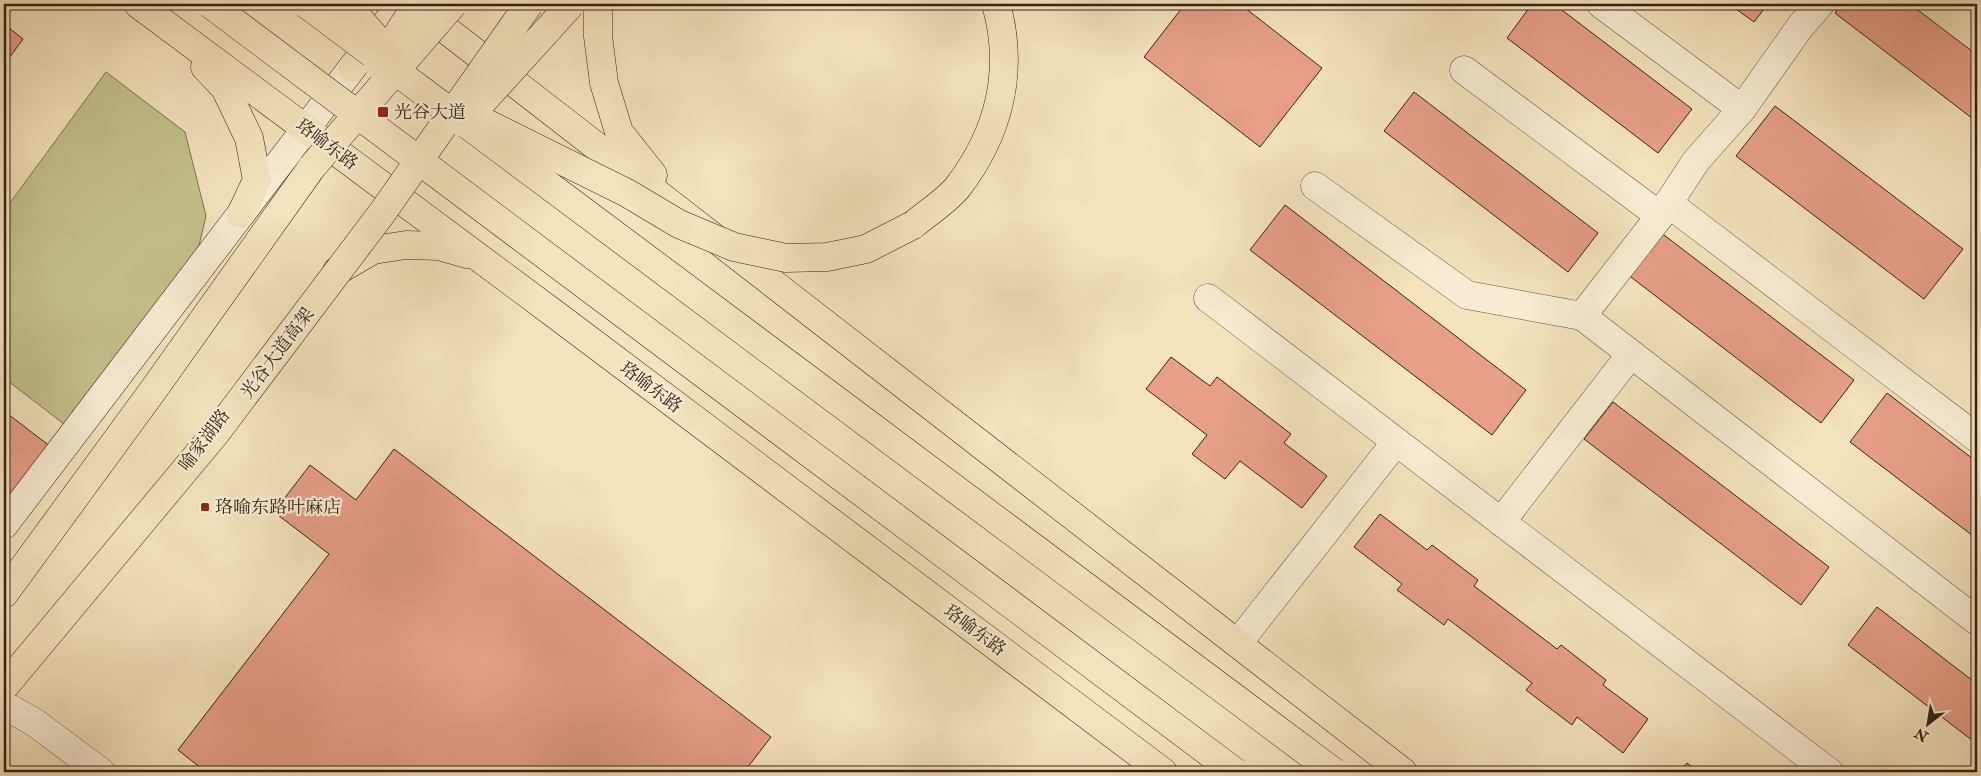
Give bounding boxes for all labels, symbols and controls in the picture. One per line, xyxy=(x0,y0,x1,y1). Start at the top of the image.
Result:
place label: 光谷大道 xyxy=(394,101,466,124)
marker: 光谷大道 xyxy=(376,105,390,119)
street label: 珞喻东路 xyxy=(291,114,362,175)
street label: 光谷大道高架 xyxy=(236,303,319,403)
street label: 珞喻东路 xyxy=(615,357,686,418)
street label: 喻家湖路 xyxy=(174,405,235,476)
place label: 珞喻东路叶麻店 xyxy=(215,496,341,519)
marker: 珞喻东路叶麻店 xyxy=(199,501,211,513)
street label: 珞喻东路 xyxy=(939,600,1010,661)
north arrow xyxy=(1904,698,1954,748)
text: N xyxy=(1911,724,1932,746)

